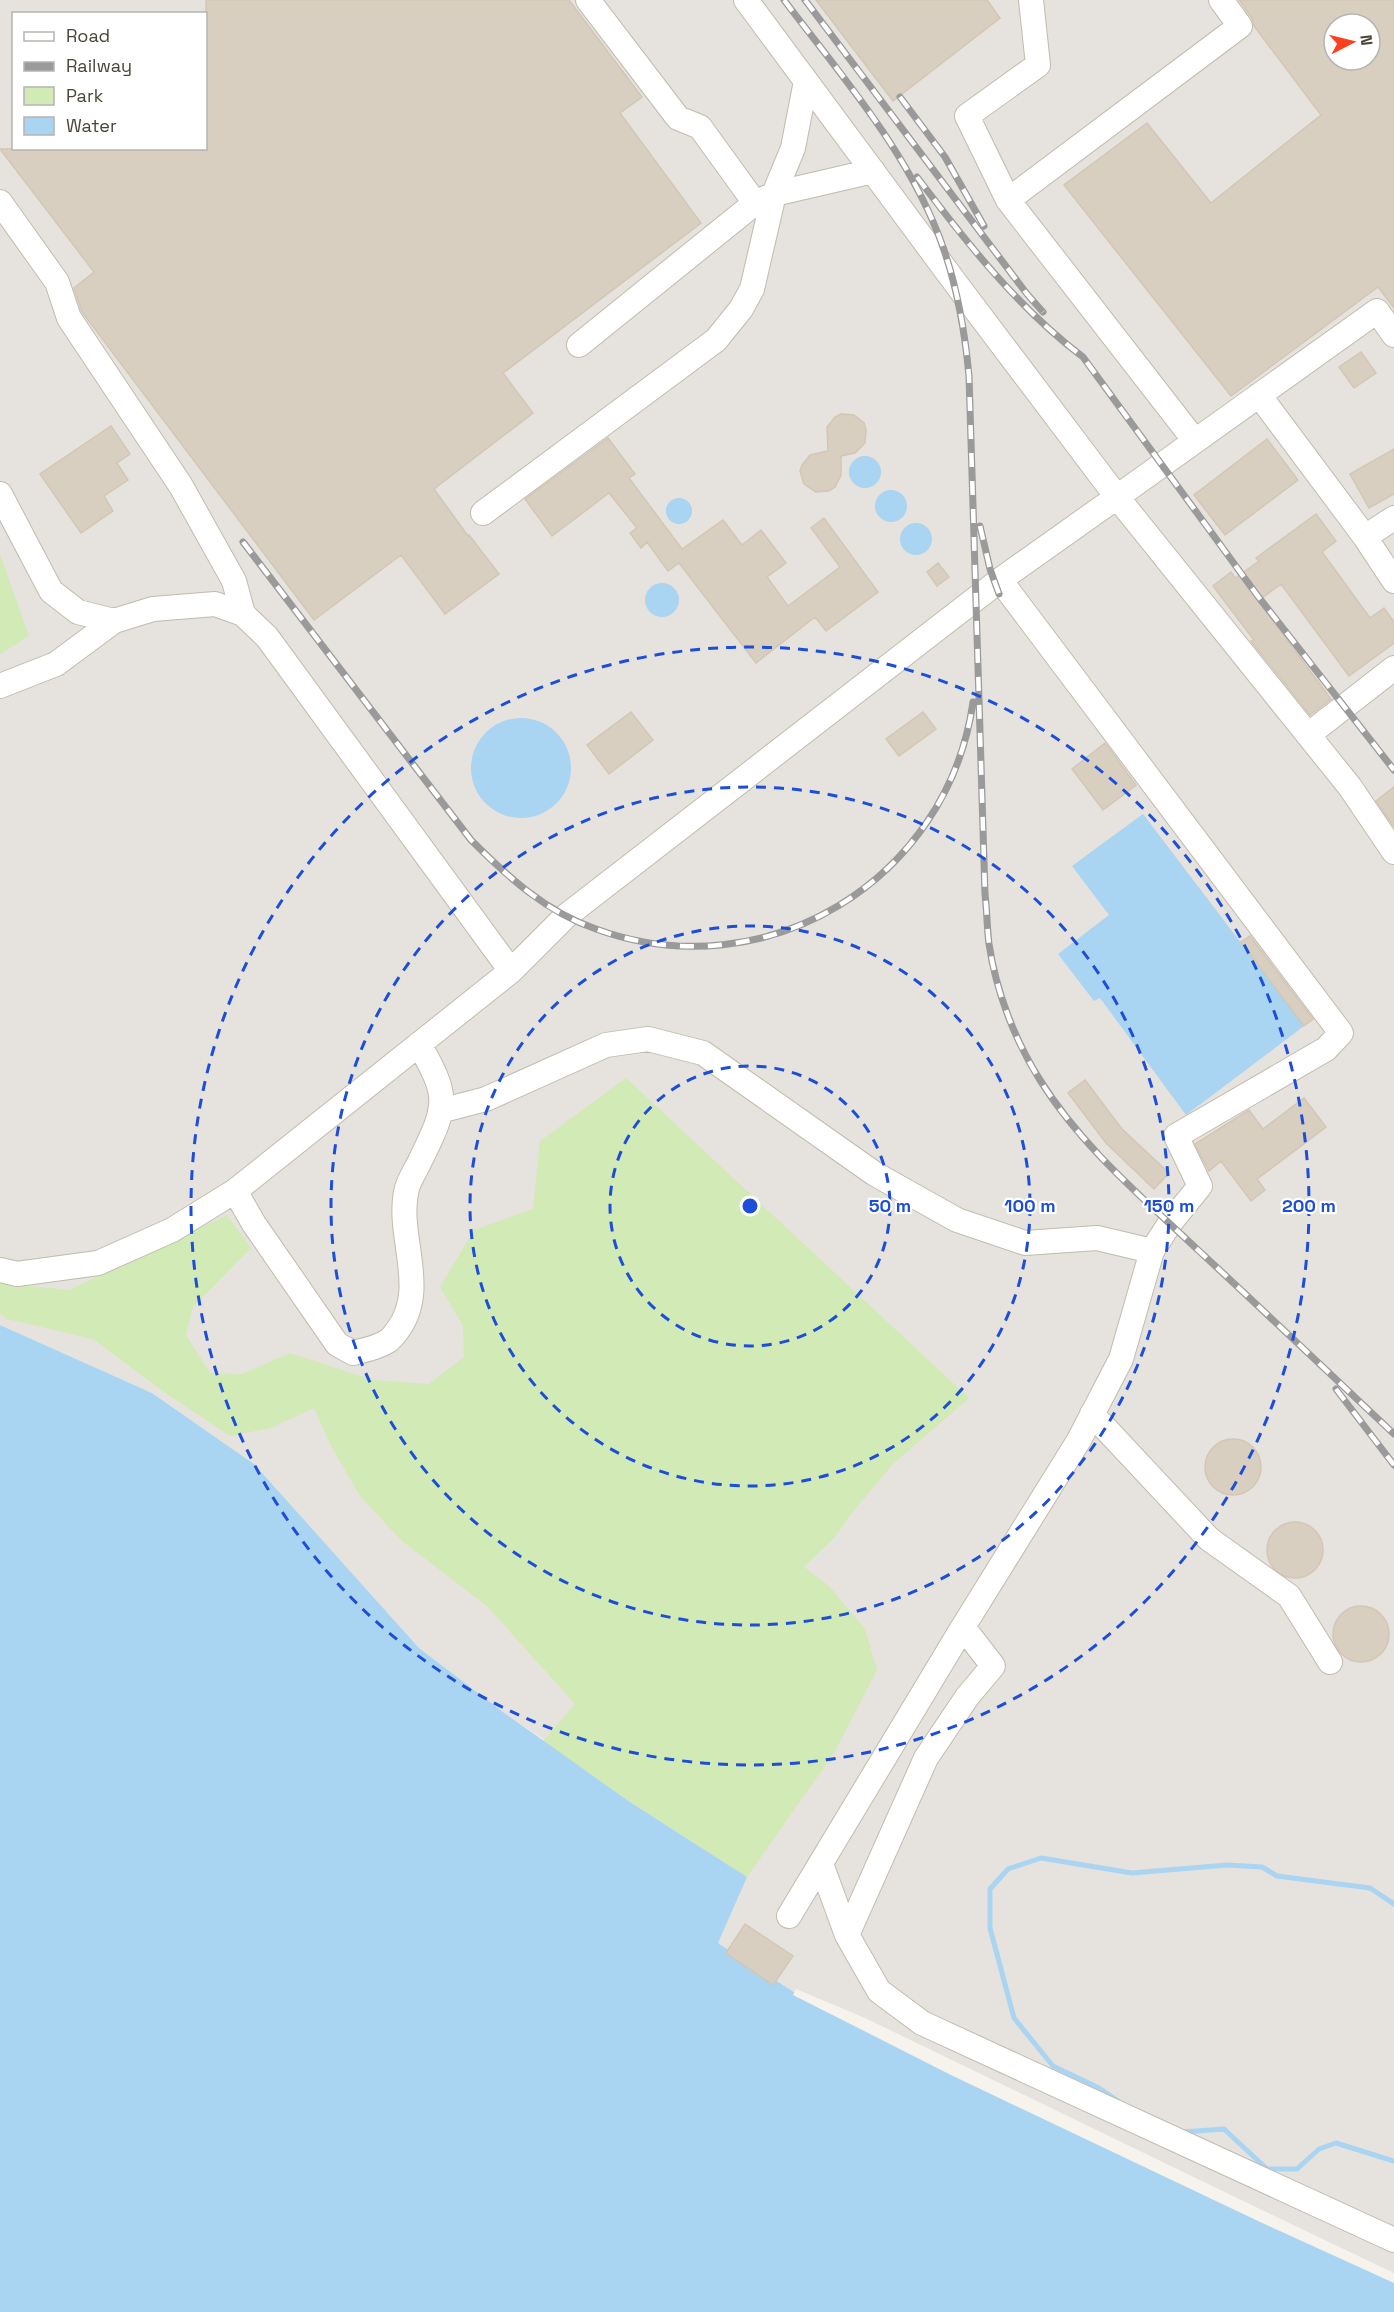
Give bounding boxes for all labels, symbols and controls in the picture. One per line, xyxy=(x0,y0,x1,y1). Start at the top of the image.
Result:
legend xyxy=(12,12,207,150)
north arrow xyxy=(1322,12,1382,72)
text: Road xyxy=(66,24,110,47)
text: N xyxy=(1355,34,1377,47)
text: Railway xyxy=(66,54,132,77)
text: Park xyxy=(66,84,104,107)
text: Water xyxy=(66,114,117,137)
text: 50 m xyxy=(869,1194,911,1217)
text: 100 m xyxy=(1004,1194,1056,1217)
text: 150 m xyxy=(1144,1194,1194,1217)
text: 200 m xyxy=(1282,1194,1336,1217)
centre of rings xyxy=(740,1196,760,1216)

